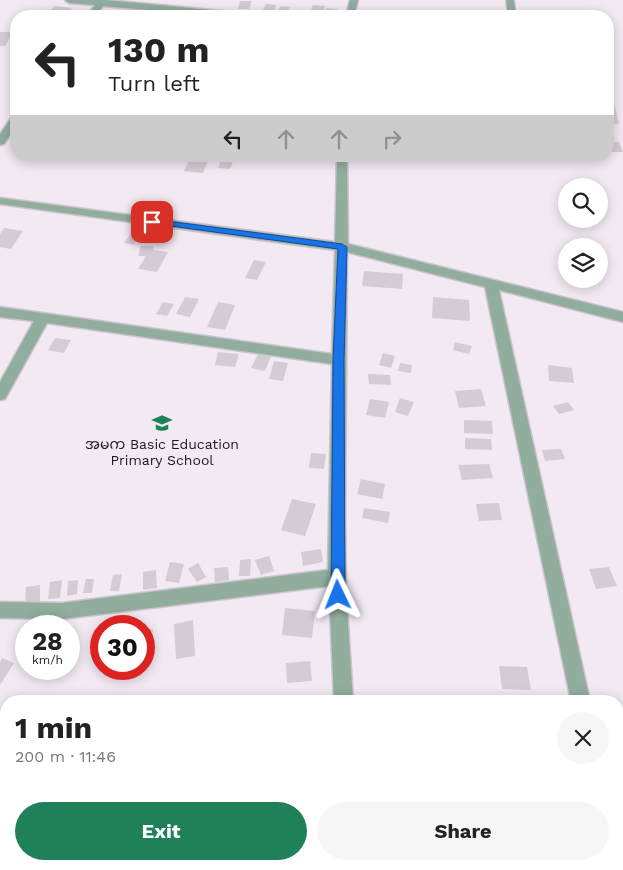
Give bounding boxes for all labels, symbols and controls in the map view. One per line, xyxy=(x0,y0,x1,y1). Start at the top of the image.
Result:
text: 130 m xyxy=(108,29,209,71)
icon: left xyxy=(25,30,90,95)
text: Turn left xyxy=(108,71,200,96)
icon: left xyxy=(219,125,247,153)
icon: ahead xyxy=(272,125,300,153)
icon: ahead xyxy=(325,125,353,153)
icon: right xyxy=(378,125,406,153)
map controls xyxy=(558,178,608,288)
button: search xyxy=(558,178,608,228)
pin xyxy=(131,201,173,243)
icon: arrive xyxy=(138,208,166,236)
button: layers xyxy=(558,238,608,288)
school or university icon: အမက Basic Education Primary School xyxy=(151,412,173,434)
place label: အမက Basic Education Primary School xyxy=(85,436,239,468)
position arrow xyxy=(311,568,363,620)
speed limit sign: 30 xyxy=(90,615,155,680)
text: 28 xyxy=(32,627,63,656)
text: km/h xyxy=(32,653,63,667)
text: 1 min xyxy=(15,710,92,745)
button: close xyxy=(557,712,609,764)
text: 200 m · 11:46 xyxy=(15,747,116,766)
button: Exit xyxy=(15,802,307,860)
button: Share xyxy=(317,802,609,860)

